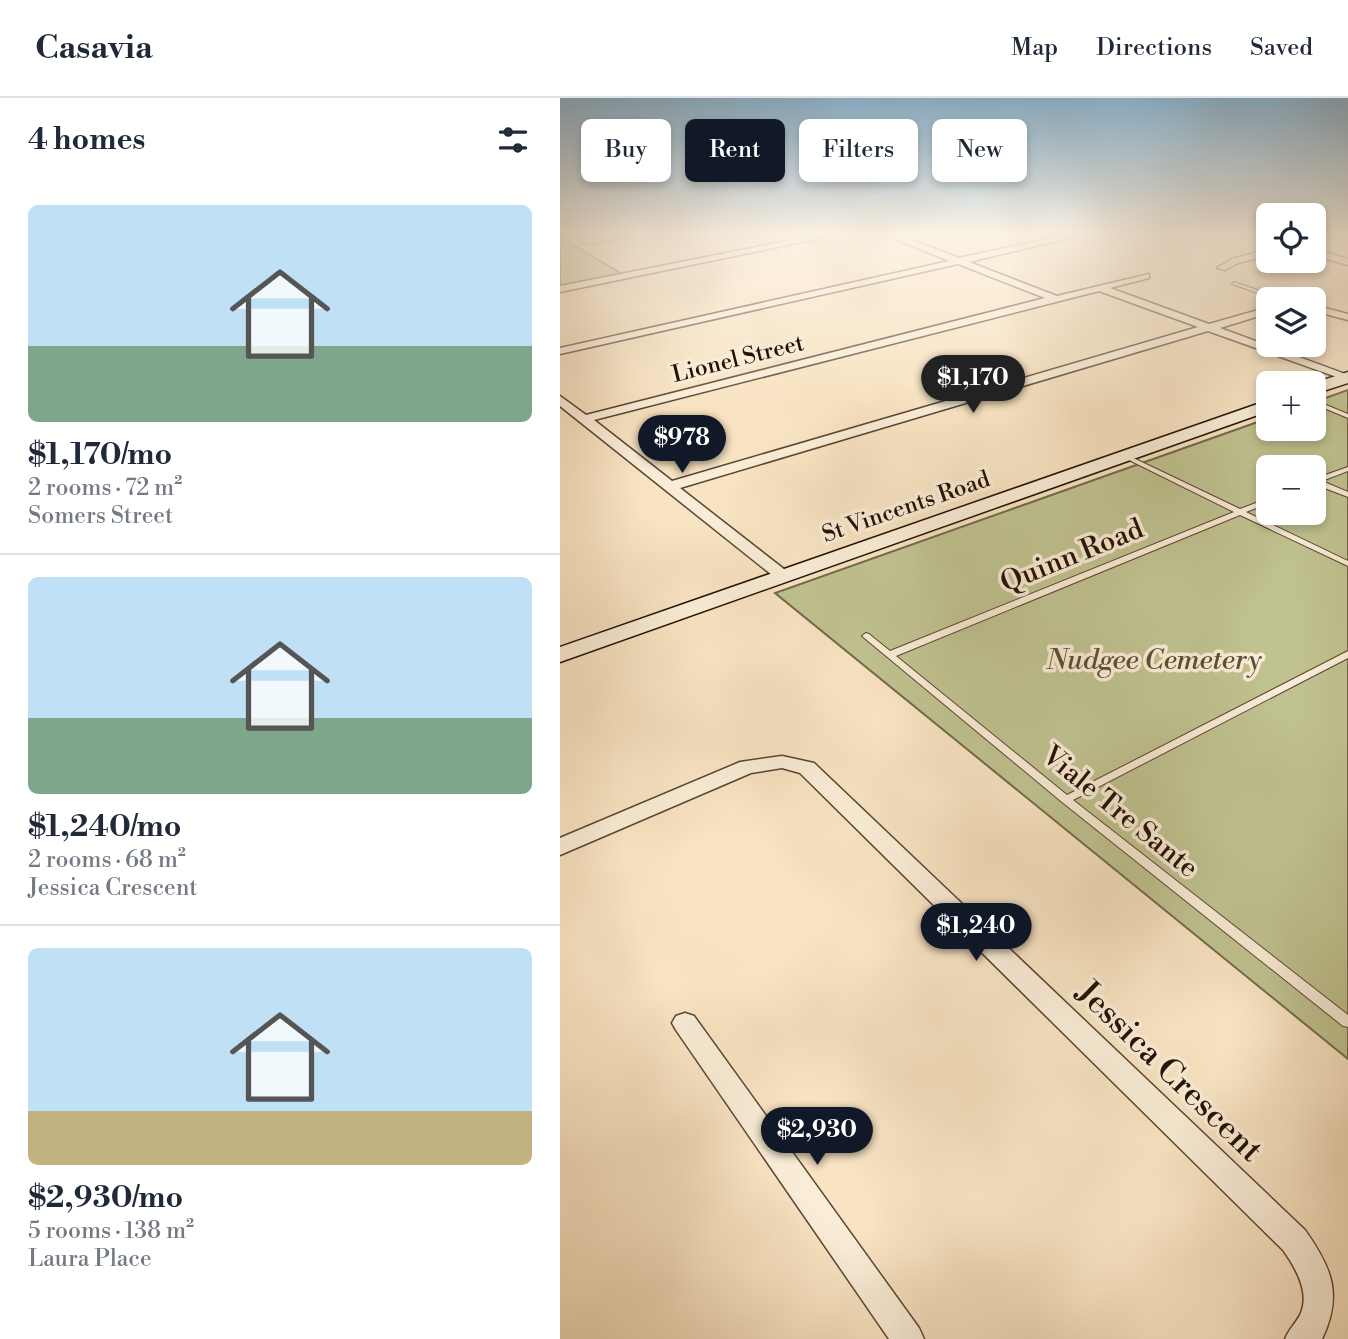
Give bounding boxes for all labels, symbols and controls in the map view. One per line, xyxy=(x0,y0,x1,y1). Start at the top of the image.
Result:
text: Casavia xyxy=(35,28,153,69)
text: Map xyxy=(1011,33,1058,63)
text: Directions xyxy=(1096,33,1212,63)
text: Saved xyxy=(1250,33,1313,63)
chip: Buy xyxy=(581,119,671,182)
chip: Rent xyxy=(685,119,785,182)
chip: Filters xyxy=(799,119,918,182)
chip: New xyxy=(932,119,1027,182)
text: 4 homes xyxy=(28,121,145,159)
icon: filters xyxy=(494,121,532,159)
map controls xyxy=(1256,203,1326,525)
button: locate xyxy=(1256,203,1326,273)
icon: home xyxy=(217,251,343,377)
button: layers xyxy=(1256,287,1326,357)
street label: Lionel Street xyxy=(669,329,807,389)
pin: $1,170 xyxy=(916,356,1030,415)
text: $1,170 xyxy=(937,364,1009,392)
button: + xyxy=(1256,371,1326,441)
pin: $978 xyxy=(641,416,723,475)
text: $978 xyxy=(654,424,710,452)
text: $1,170/mo xyxy=(28,436,172,474)
button: − xyxy=(1256,455,1326,525)
street label: St Vincents Road xyxy=(818,465,994,549)
text: 2 rooms · 72 m² xyxy=(28,474,182,502)
text: Somers Street xyxy=(28,502,173,530)
street label: Quinn Road xyxy=(995,511,1149,601)
icon: home xyxy=(217,623,343,749)
park label: Nudgee Cemetery xyxy=(1045,643,1263,678)
street label: Viale Tre Sante xyxy=(1034,738,1205,886)
text: $1,240/mo xyxy=(28,808,181,846)
text: 2 rooms · 68 m² xyxy=(28,846,186,874)
text: Jessica Crescent xyxy=(28,874,198,902)
pin: $1,240 xyxy=(919,904,1033,963)
text: $1,240 xyxy=(937,912,1015,940)
street label: Jessica Crescent xyxy=(1067,972,1271,1171)
icon: home xyxy=(217,994,343,1120)
pin: $2,930 xyxy=(760,1108,874,1167)
text: $2,930 xyxy=(777,1116,857,1144)
text: $2,930/mo xyxy=(28,1179,183,1217)
text: 5 rooms · 138 m² xyxy=(28,1217,194,1245)
text: Laura Place xyxy=(28,1245,152,1273)

